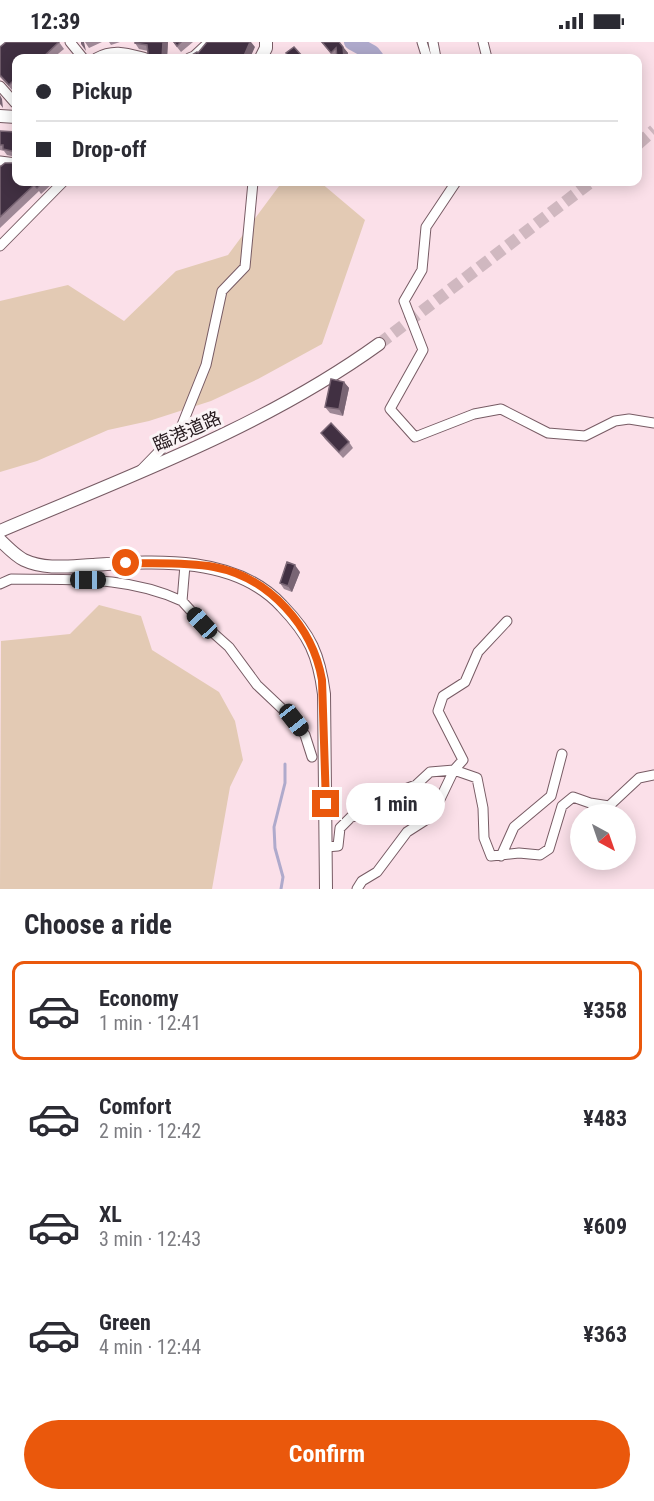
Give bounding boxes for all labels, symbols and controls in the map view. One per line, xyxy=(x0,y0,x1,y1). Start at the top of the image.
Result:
text: 12:39 xyxy=(30,9,81,34)
text: Pickup xyxy=(72,79,132,104)
text: Drop-off xyxy=(72,137,146,162)
street label: 臨港道路 xyxy=(150,407,224,455)
route start xyxy=(112,549,139,576)
car xyxy=(70,571,106,589)
car xyxy=(183,604,221,642)
car xyxy=(276,700,312,740)
callout: 1 min xyxy=(347,783,446,825)
route end xyxy=(312,790,339,817)
text: 1 min xyxy=(373,792,418,816)
north arrow xyxy=(570,804,636,870)
map controls xyxy=(570,804,636,870)
text: Choose a ride xyxy=(24,909,172,941)
icon: car xyxy=(27,984,81,1038)
text: Economy xyxy=(99,986,179,1011)
text: ¥358 xyxy=(583,998,627,1023)
text: 1 min · 12:41 xyxy=(99,1011,201,1035)
icon: car xyxy=(27,1092,81,1146)
text: Comfort xyxy=(99,1094,172,1119)
text: ¥483 xyxy=(583,1106,627,1131)
text: 2 min · 12:42 xyxy=(99,1119,201,1143)
icon: car xyxy=(27,1200,81,1254)
text: XL xyxy=(99,1202,122,1227)
text: ¥609 xyxy=(583,1214,627,1239)
text: 3 min · 12:43 xyxy=(99,1227,201,1251)
icon: car xyxy=(27,1308,81,1362)
text: Green xyxy=(99,1310,151,1335)
text: ¥363 xyxy=(583,1322,627,1347)
text: 4 min · 12:44 xyxy=(99,1335,201,1359)
button: Confirm xyxy=(24,1420,630,1489)

